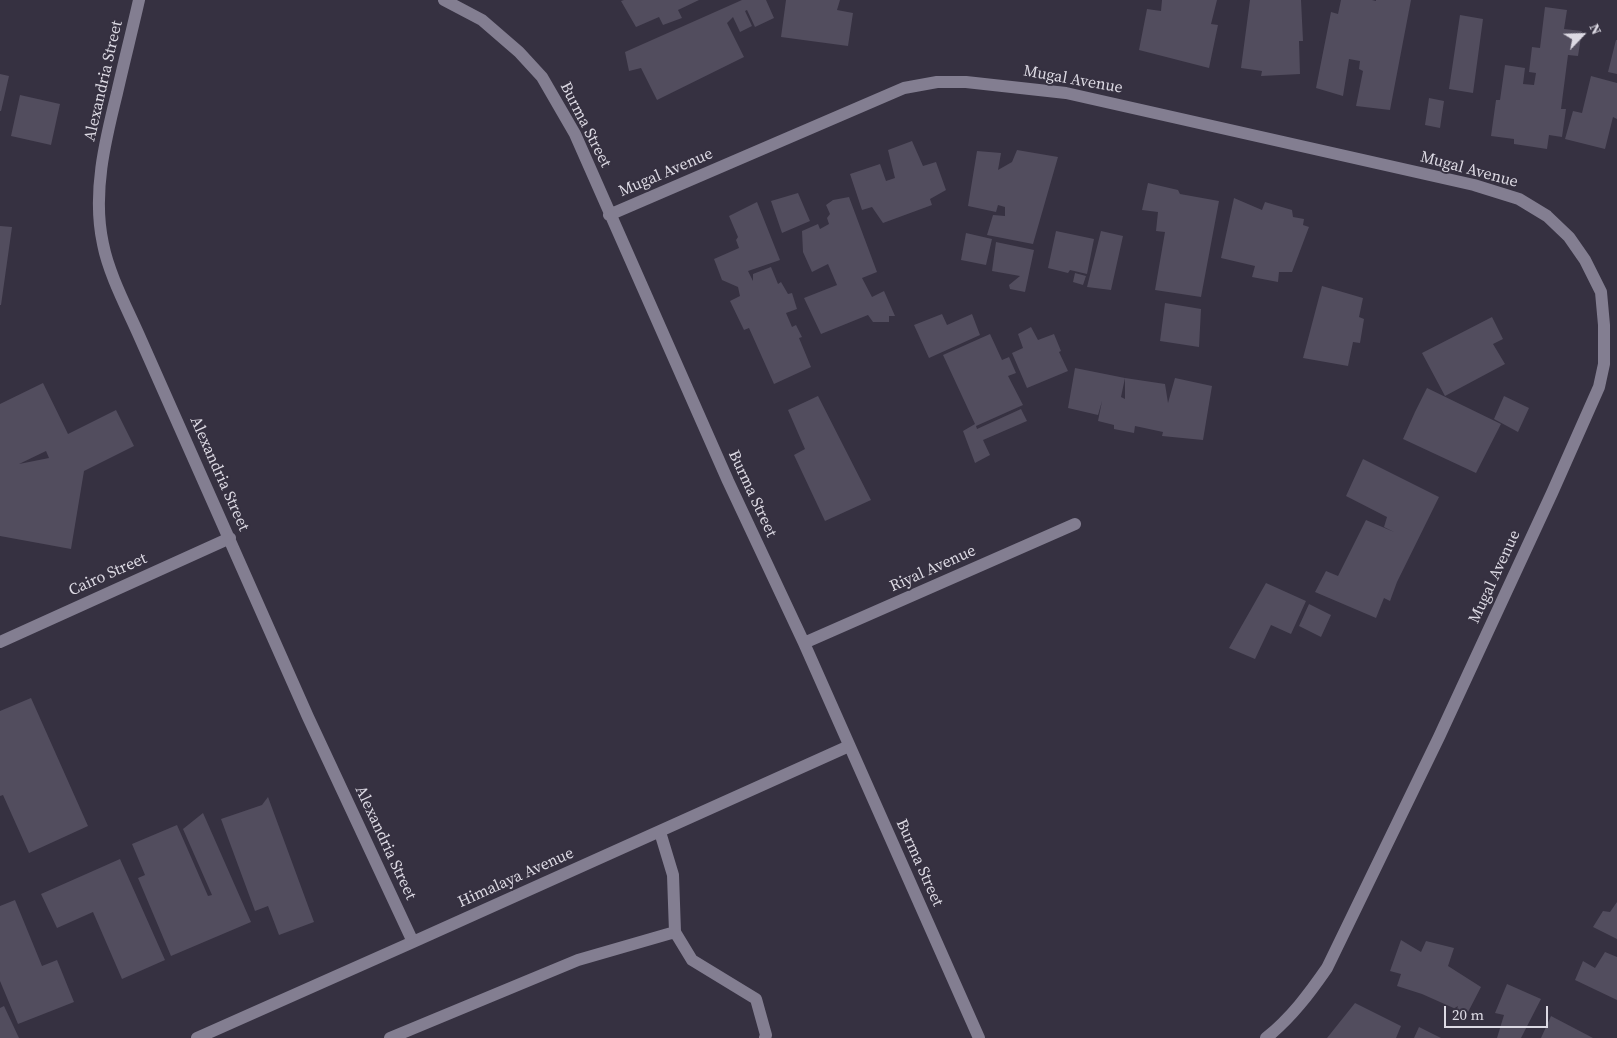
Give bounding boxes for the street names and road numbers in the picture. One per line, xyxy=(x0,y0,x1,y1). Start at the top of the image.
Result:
street label: Alexandria Street xyxy=(81,19,127,143)
street label: Mugal Avenue xyxy=(1022,62,1124,98)
street label: Burma Street xyxy=(555,79,615,171)
street label: Mugal Avenue xyxy=(616,145,716,201)
street label: Mugal Avenue xyxy=(1418,148,1520,192)
street label: Alexandria Street xyxy=(185,414,253,534)
street label: Burma Street xyxy=(724,448,780,540)
street label: Mugal Avenue xyxy=(1465,527,1525,627)
street label: Riyal Avenue xyxy=(887,542,979,596)
street label: Cairo Street xyxy=(66,549,150,601)
street label: Alexandria Street xyxy=(350,783,420,903)
street label: Burma Street xyxy=(891,816,947,910)
street label: Himalaya Avenue xyxy=(455,844,577,912)

